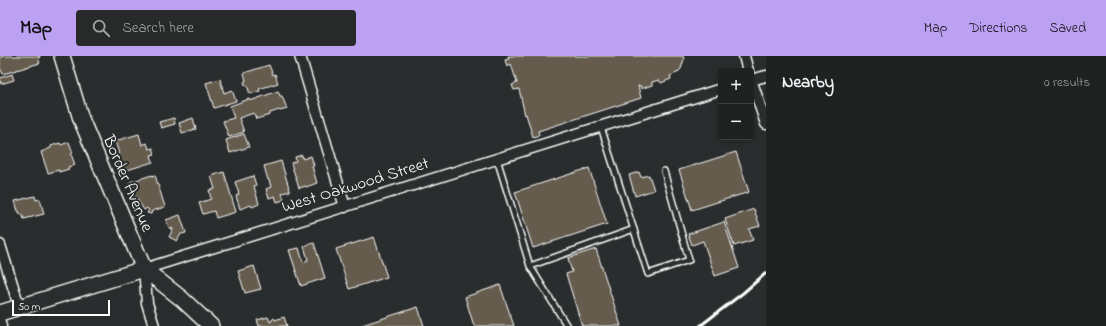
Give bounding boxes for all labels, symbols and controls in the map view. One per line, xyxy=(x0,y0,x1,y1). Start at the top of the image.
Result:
search box xyxy=(76,10,356,46)
text: Map xyxy=(20,15,52,42)
icon: search xyxy=(90,17,112,39)
text: Search here xyxy=(122,17,194,39)
text: Map xyxy=(924,18,947,39)
text: Directions xyxy=(969,18,1027,39)
text: Saved xyxy=(1049,18,1086,39)
map controls xyxy=(718,68,754,140)
button: + xyxy=(718,68,754,104)
text: Nearby xyxy=(782,70,834,95)
text: 0 results xyxy=(1044,73,1090,92)
button: − xyxy=(718,104,754,140)
street label: Border Avenue xyxy=(96,130,159,236)
street label: West Oakwood Street xyxy=(279,151,432,220)
scale bar xyxy=(12,298,110,317)
text: 50 m xyxy=(18,299,40,315)

